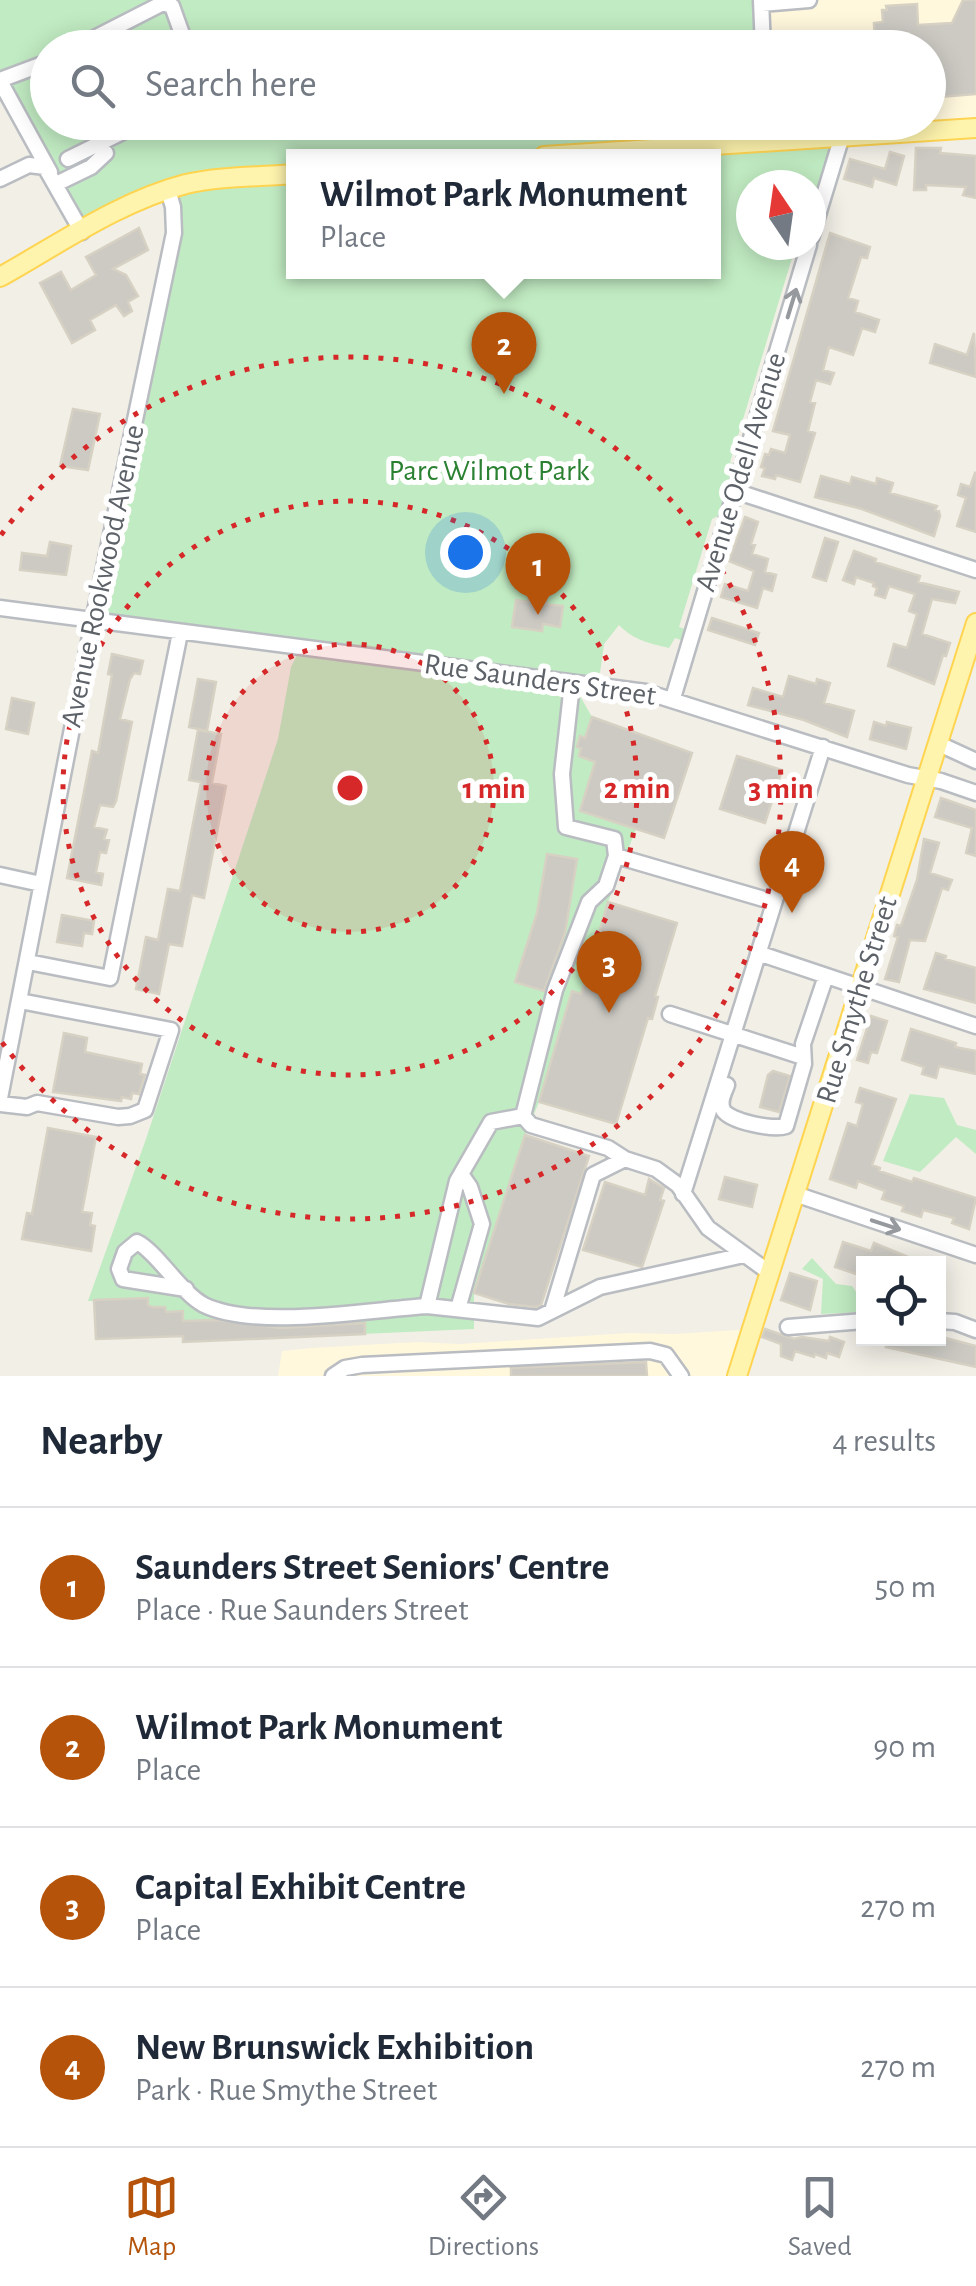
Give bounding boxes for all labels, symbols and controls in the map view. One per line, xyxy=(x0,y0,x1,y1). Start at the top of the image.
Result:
search box xyxy=(30,30,946,140)
icon: search xyxy=(65,58,120,113)
text: Search here xyxy=(145,66,317,104)
popup xyxy=(286,149,721,279)
north arrow xyxy=(736,170,826,260)
text: Wilmot Park Monument xyxy=(320,176,687,214)
text: Place xyxy=(320,221,386,253)
one-way arrow xyxy=(784,288,802,319)
pin: 2 xyxy=(472,312,536,394)
street label: Avenue Odell Avenue xyxy=(690,349,792,595)
street label: Avenue Rookwood Avenue xyxy=(56,422,150,730)
park label: Parc Wilmot Park xyxy=(388,456,590,486)
your location xyxy=(440,527,491,578)
pin: 1 xyxy=(506,532,570,615)
street label: Rue Saunders Street xyxy=(422,649,658,711)
centre of rings xyxy=(332,770,368,806)
text: 1 min xyxy=(462,774,526,804)
text: 2 min xyxy=(604,774,670,804)
text: 3 min xyxy=(748,774,814,804)
pin: 4 xyxy=(760,830,824,913)
street label: Rue Smythe Street xyxy=(811,893,903,1107)
pin: 3 xyxy=(576,930,642,1013)
one-way arrow xyxy=(869,1217,901,1235)
map controls xyxy=(856,1256,946,1346)
button: locate xyxy=(856,1256,946,1346)
text: Nearby xyxy=(40,1420,163,1462)
text: 4 results xyxy=(832,1425,936,1457)
text: Saunders Street Seniors' Centre xyxy=(135,1549,609,1587)
text: 1 xyxy=(67,1571,78,1603)
text: 50 m xyxy=(875,1571,936,1603)
text: Place · Rue Saunders Street xyxy=(135,1594,469,1626)
text: Wilmot Park Monument xyxy=(135,1709,502,1747)
text: 2 xyxy=(65,1731,80,1763)
text: 90 m xyxy=(873,1731,936,1763)
text: Place xyxy=(135,1754,201,1786)
text: Capital Exhibit Centre xyxy=(135,1869,466,1907)
text: 3 xyxy=(66,1891,79,1923)
text: 270 m xyxy=(860,1891,936,1923)
text: Place xyxy=(135,1914,201,1946)
text: New Brunswick Exhibition xyxy=(135,2029,534,2067)
text: 4 xyxy=(64,2051,81,2083)
text: 270 m xyxy=(860,2051,936,2083)
text: Park · Rue Smythe Street xyxy=(135,2074,437,2106)
tab: Map xyxy=(124,2170,179,2264)
tab: Directions xyxy=(428,2170,539,2264)
tab: Saved xyxy=(788,2170,852,2264)

